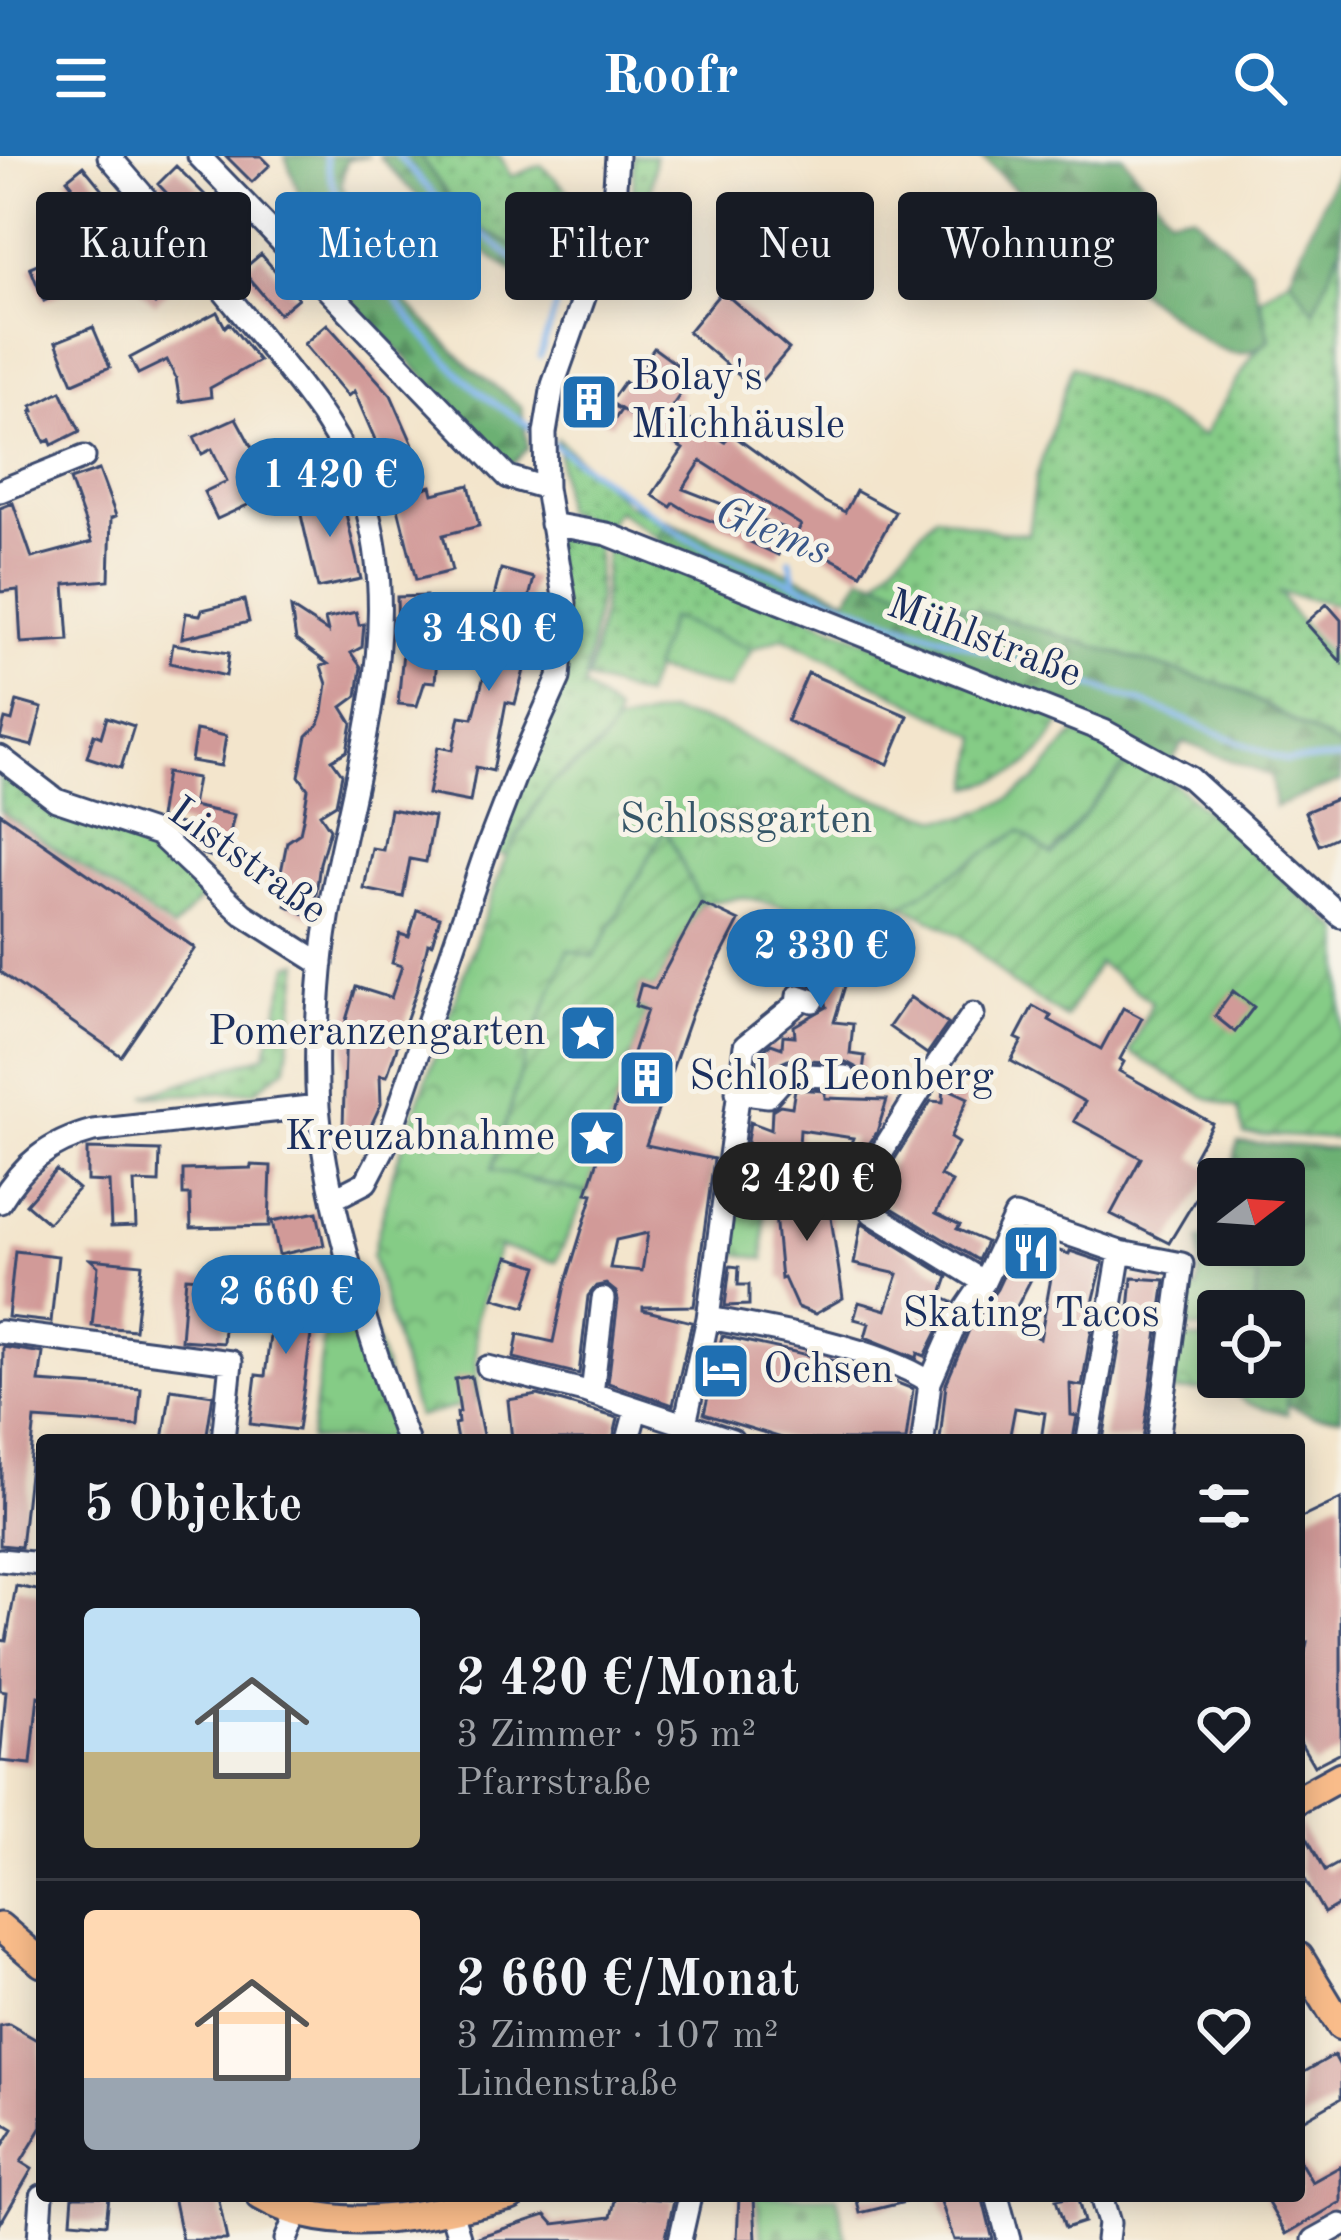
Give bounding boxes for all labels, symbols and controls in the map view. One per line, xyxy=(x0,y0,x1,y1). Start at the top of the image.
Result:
icon: menu xyxy=(48,45,114,111)
icon: search xyxy=(1227,45,1293,111)
text: Roofr xyxy=(602,51,739,105)
chip: Kaufen xyxy=(36,192,251,300)
chip: Mieten xyxy=(275,192,481,300)
chip: Filter xyxy=(505,192,692,300)
chip: Neu xyxy=(716,192,874,300)
chip: Wohnung xyxy=(898,192,1157,300)
place label: Bolay's Milchhäusle xyxy=(631,357,845,447)
building icon: Bolay's Milchhäusle xyxy=(558,371,620,433)
pin: 1 420 € xyxy=(219,438,441,540)
text: 1 420 € xyxy=(263,457,397,496)
water label: Glems xyxy=(708,490,836,576)
street label: Mühlstraße xyxy=(881,584,1087,696)
pin: 3 480 € xyxy=(378,592,600,694)
text: 3 480 € xyxy=(422,611,556,650)
street label: Liststraße xyxy=(160,791,334,933)
park label: Schlossgarten xyxy=(619,800,873,842)
pin: 2 330 € xyxy=(710,909,932,1011)
text: 2 330 € xyxy=(754,928,888,967)
place icon: Pomeranzengarten xyxy=(557,1002,619,1064)
place label: Pomeranzengarten xyxy=(208,1012,546,1054)
building icon: Schloß Leonberg xyxy=(616,1047,678,1109)
place label: Schloß Leonberg xyxy=(689,1057,994,1099)
place icon: Kreuzabnahme xyxy=(566,1107,628,1169)
place label: Kreuzabnahme xyxy=(285,1117,555,1159)
pin: 2 420 € xyxy=(696,1142,918,1244)
north arrow xyxy=(1197,1158,1305,1266)
map controls xyxy=(1197,1158,1305,1398)
text: 2 420 € xyxy=(740,1161,874,1200)
restaurant icon: Skating Tacos xyxy=(1000,1222,1062,1284)
pin: 2 660 € xyxy=(175,1255,397,1357)
text: 2 660 € xyxy=(219,1274,353,1313)
button: locate xyxy=(1197,1290,1305,1398)
place label: Skating Tacos xyxy=(902,1294,1160,1336)
hotel icon: Ochsen xyxy=(690,1340,752,1402)
place label: Ochsen xyxy=(763,1350,894,1392)
icon: filters xyxy=(1191,1473,1257,1539)
text: 5 Objekte xyxy=(84,1481,303,1532)
text: 2 420 €/Monat xyxy=(456,1655,799,1706)
icon: home xyxy=(180,1656,324,1800)
icon: heart xyxy=(1191,1695,1257,1761)
text: 3 Zimmer · 95 m² xyxy=(456,1716,756,1755)
text: Pfarrstraße xyxy=(456,1764,651,1803)
text: 2 660 €/Monat xyxy=(456,1956,799,2007)
icon: home xyxy=(180,1958,324,2102)
icon: heart xyxy=(1191,1997,1257,2063)
text: 3 Zimmer · 107 m² xyxy=(456,2017,779,2056)
text: Lindenstraße xyxy=(456,2065,677,2104)

